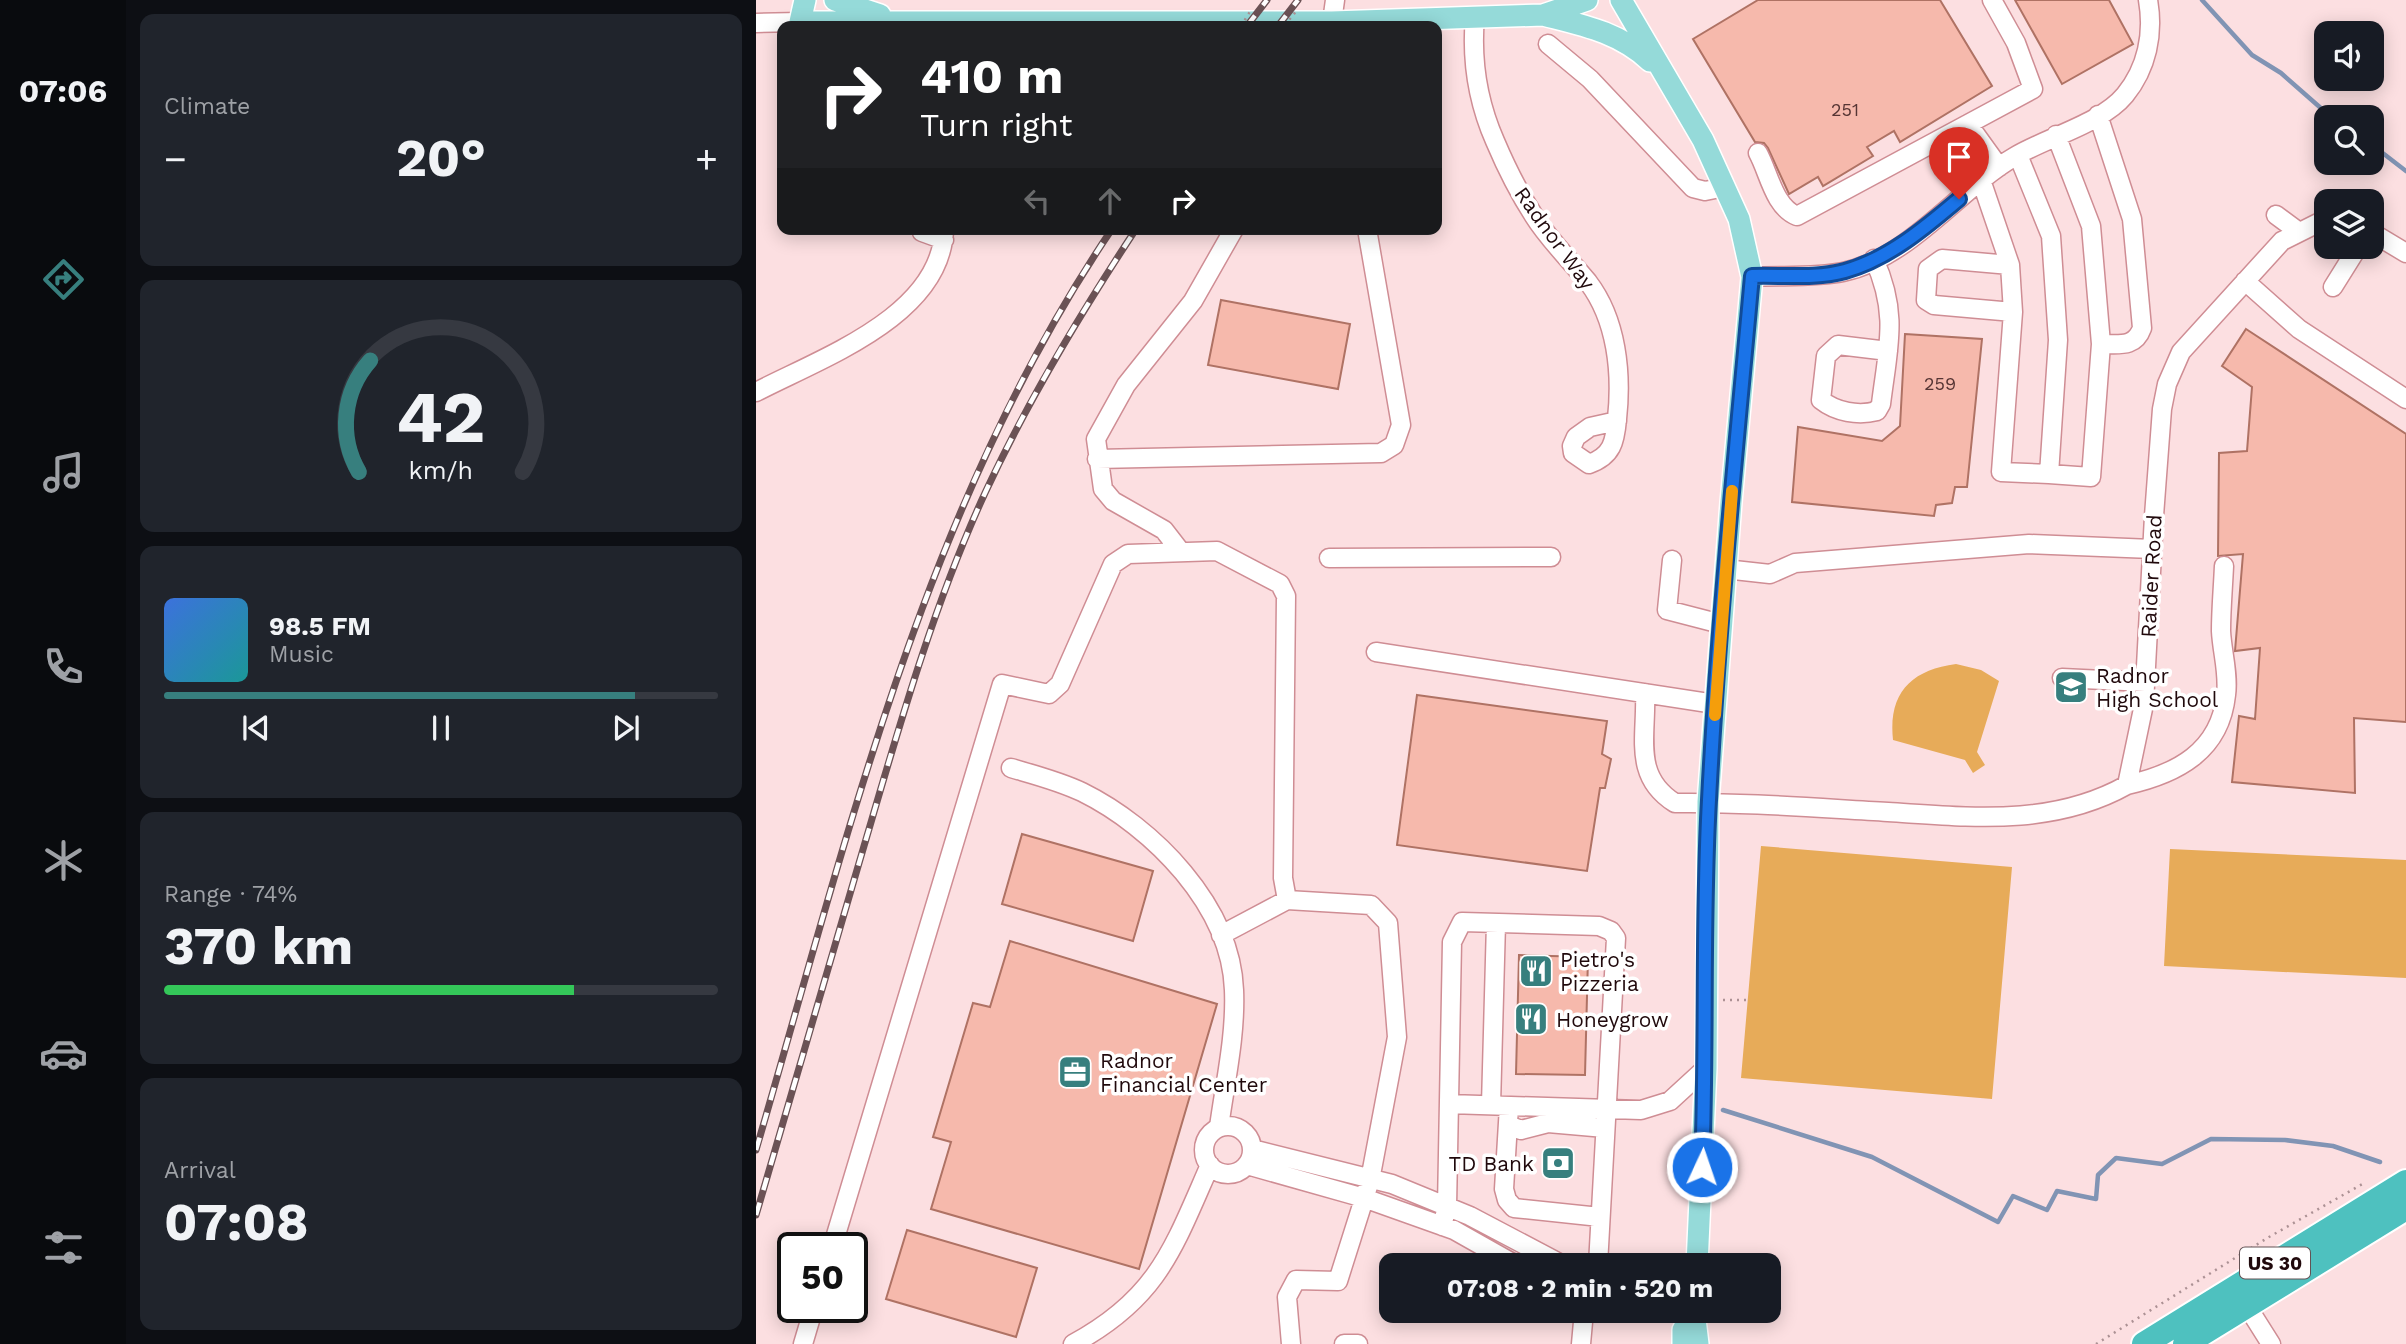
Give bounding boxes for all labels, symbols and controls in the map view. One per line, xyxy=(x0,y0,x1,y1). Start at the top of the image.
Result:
map controls xyxy=(2314,21,2384,259)
button: sound xyxy=(2314,21,2384,91)
text: 410 m xyxy=(920,47,1063,105)
icon: right xyxy=(805,49,896,140)
text: 07:06 xyxy=(19,72,107,110)
text: Climate xyxy=(164,93,250,120)
house number: 251 xyxy=(1831,99,1859,120)
button: search xyxy=(2314,105,2384,175)
text: Turn right xyxy=(920,106,1072,144)
pin xyxy=(1929,127,1989,199)
text: 20° xyxy=(396,128,486,189)
text: − xyxy=(164,137,187,181)
text: + xyxy=(695,137,718,181)
icon: arrive xyxy=(1940,138,1978,176)
icon: left xyxy=(1018,182,1056,220)
icon: ahead xyxy=(1091,182,1129,220)
icon: right xyxy=(1164,182,1202,220)
street label: Radnor Way xyxy=(1509,182,1601,294)
button: layers xyxy=(2314,189,2384,259)
icon: directions xyxy=(39,255,88,304)
house number: 259 xyxy=(1924,373,1956,394)
text: 42 xyxy=(396,374,486,460)
icon: music xyxy=(39,448,88,497)
text: km/h xyxy=(409,456,473,485)
street label: Raider Road xyxy=(2135,514,2167,638)
text: 98.5 FM xyxy=(269,611,371,641)
text: Music xyxy=(269,641,334,668)
icon: phone xyxy=(39,642,88,691)
place label: Radnor High School xyxy=(2096,663,2219,712)
school or university icon: Radnor High School xyxy=(2052,668,2090,706)
icon: previous xyxy=(237,709,275,747)
icon: pause xyxy=(422,709,460,747)
icon: next xyxy=(607,709,645,747)
icon: climate xyxy=(39,836,88,885)
text: Range · 74% xyxy=(164,881,297,908)
text: 370 km xyxy=(164,916,353,977)
place label: Pietro's Pizzeria xyxy=(1560,947,1639,996)
restaurant icon: Pietro's Pizzeria xyxy=(1517,952,1555,990)
restaurant icon: Honeygrow xyxy=(1512,1000,1550,1038)
place label: Honeygrow xyxy=(1556,1007,1669,1032)
icon: car xyxy=(39,1029,88,1078)
place label: Radnor Financial Center xyxy=(1100,1048,1268,1097)
office icon: Radnor Financial Center xyxy=(1056,1053,1094,1091)
position arrow xyxy=(1665,1130,1739,1204)
bank icon: TD Bank xyxy=(1539,1144,1577,1182)
place label: TD Bank xyxy=(1449,1151,1534,1176)
text: Arrival xyxy=(164,1157,236,1184)
text: 07:08 xyxy=(164,1192,309,1253)
icon: filters xyxy=(39,1223,88,1272)
speed limit sign: 50 xyxy=(777,1232,868,1323)
road number: US 30 xyxy=(2240,1247,2310,1278)
text: 07:08 · 2 min · 520 m xyxy=(1447,1273,1713,1303)

